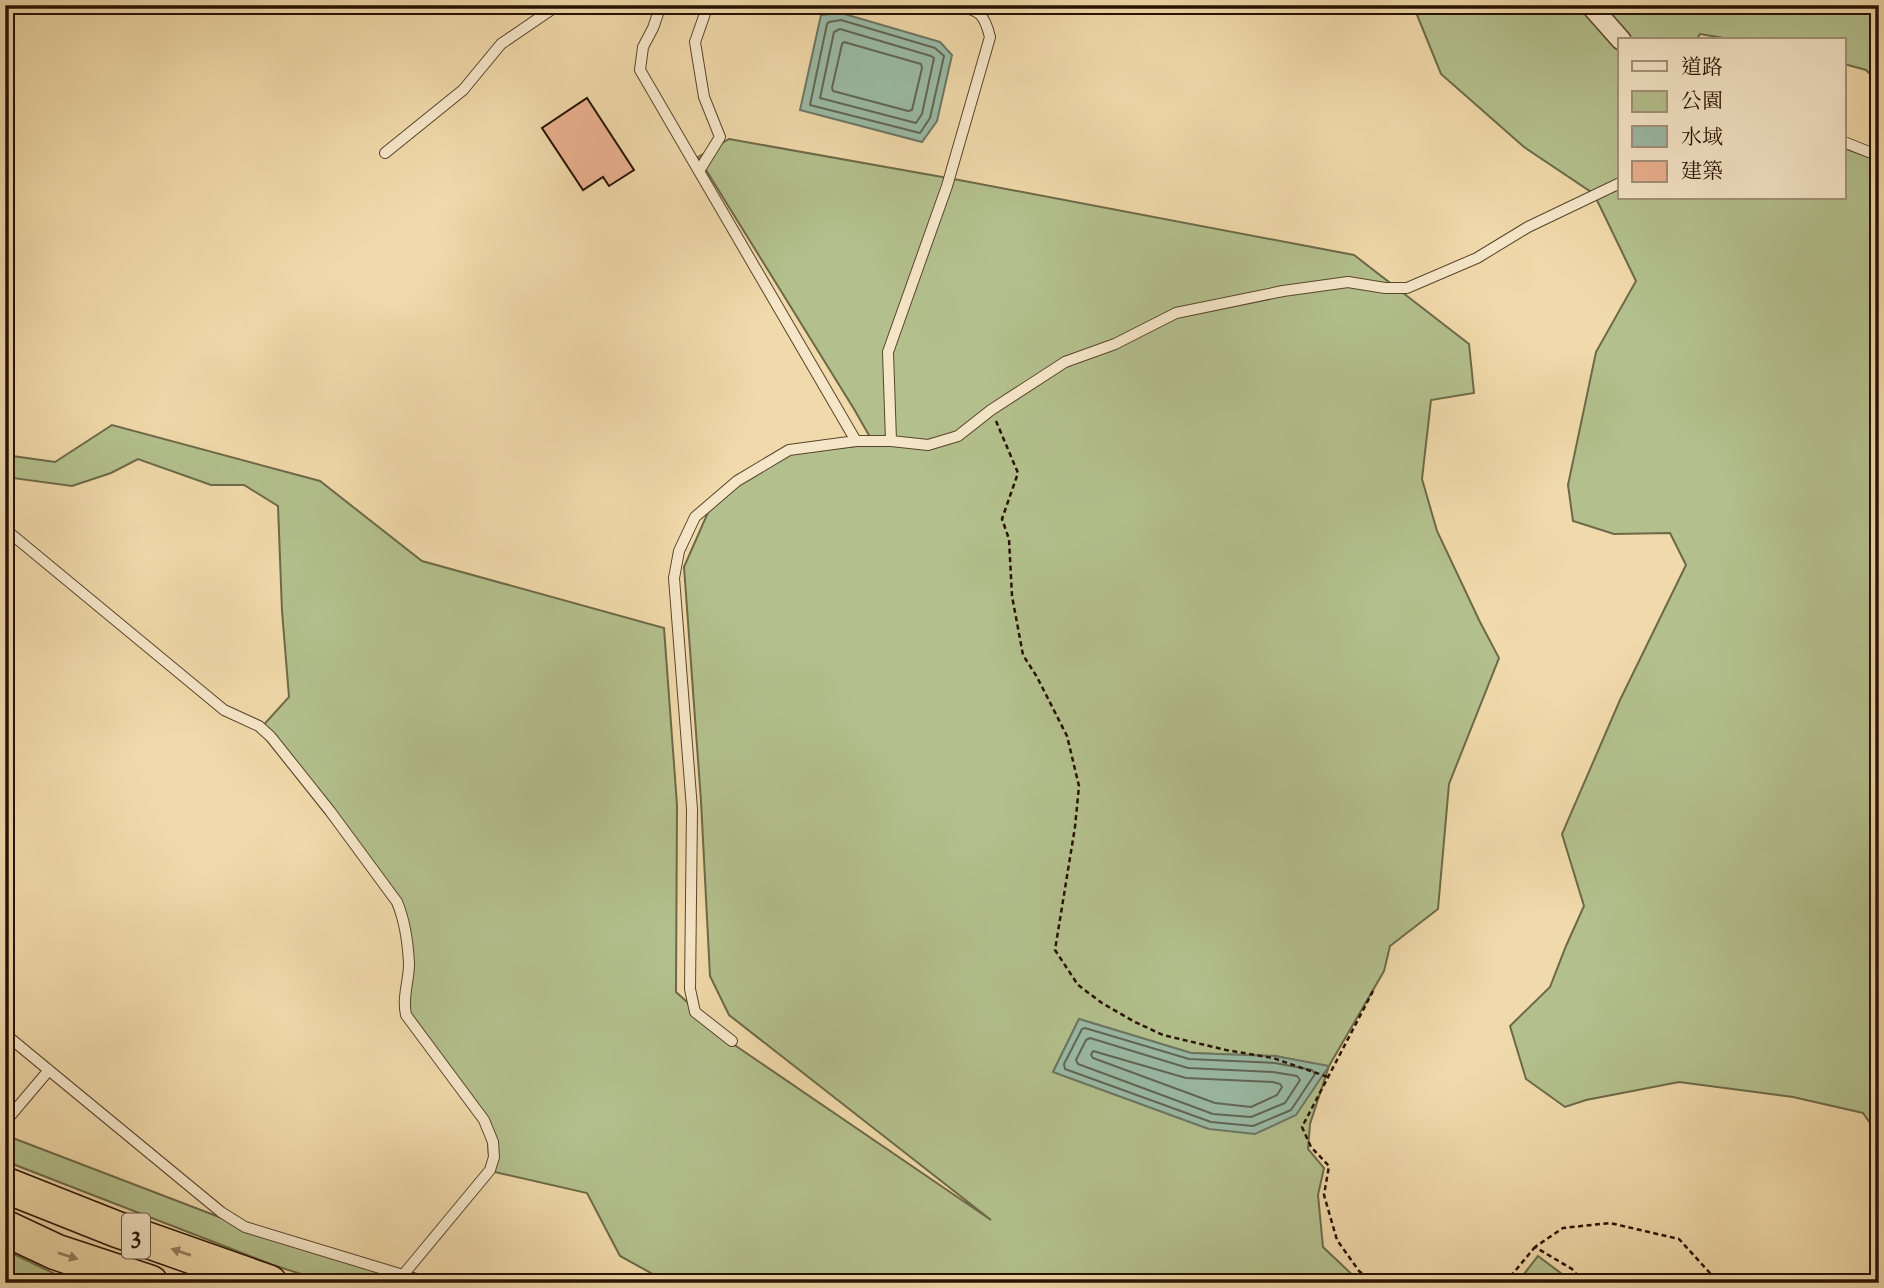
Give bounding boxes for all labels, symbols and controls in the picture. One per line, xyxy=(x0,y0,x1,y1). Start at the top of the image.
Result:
legend xyxy=(1618,38,1846,200)
text: 道路 xyxy=(1681,54,1723,84)
text: 公園 xyxy=(1681,88,1723,118)
text: 水域 xyxy=(1681,124,1723,154)
text: 建築 xyxy=(1681,158,1723,188)
road number: 3 xyxy=(122,1214,150,1259)
one-way arrow xyxy=(171,1246,192,1257)
one-way arrow xyxy=(57,1251,78,1261)

